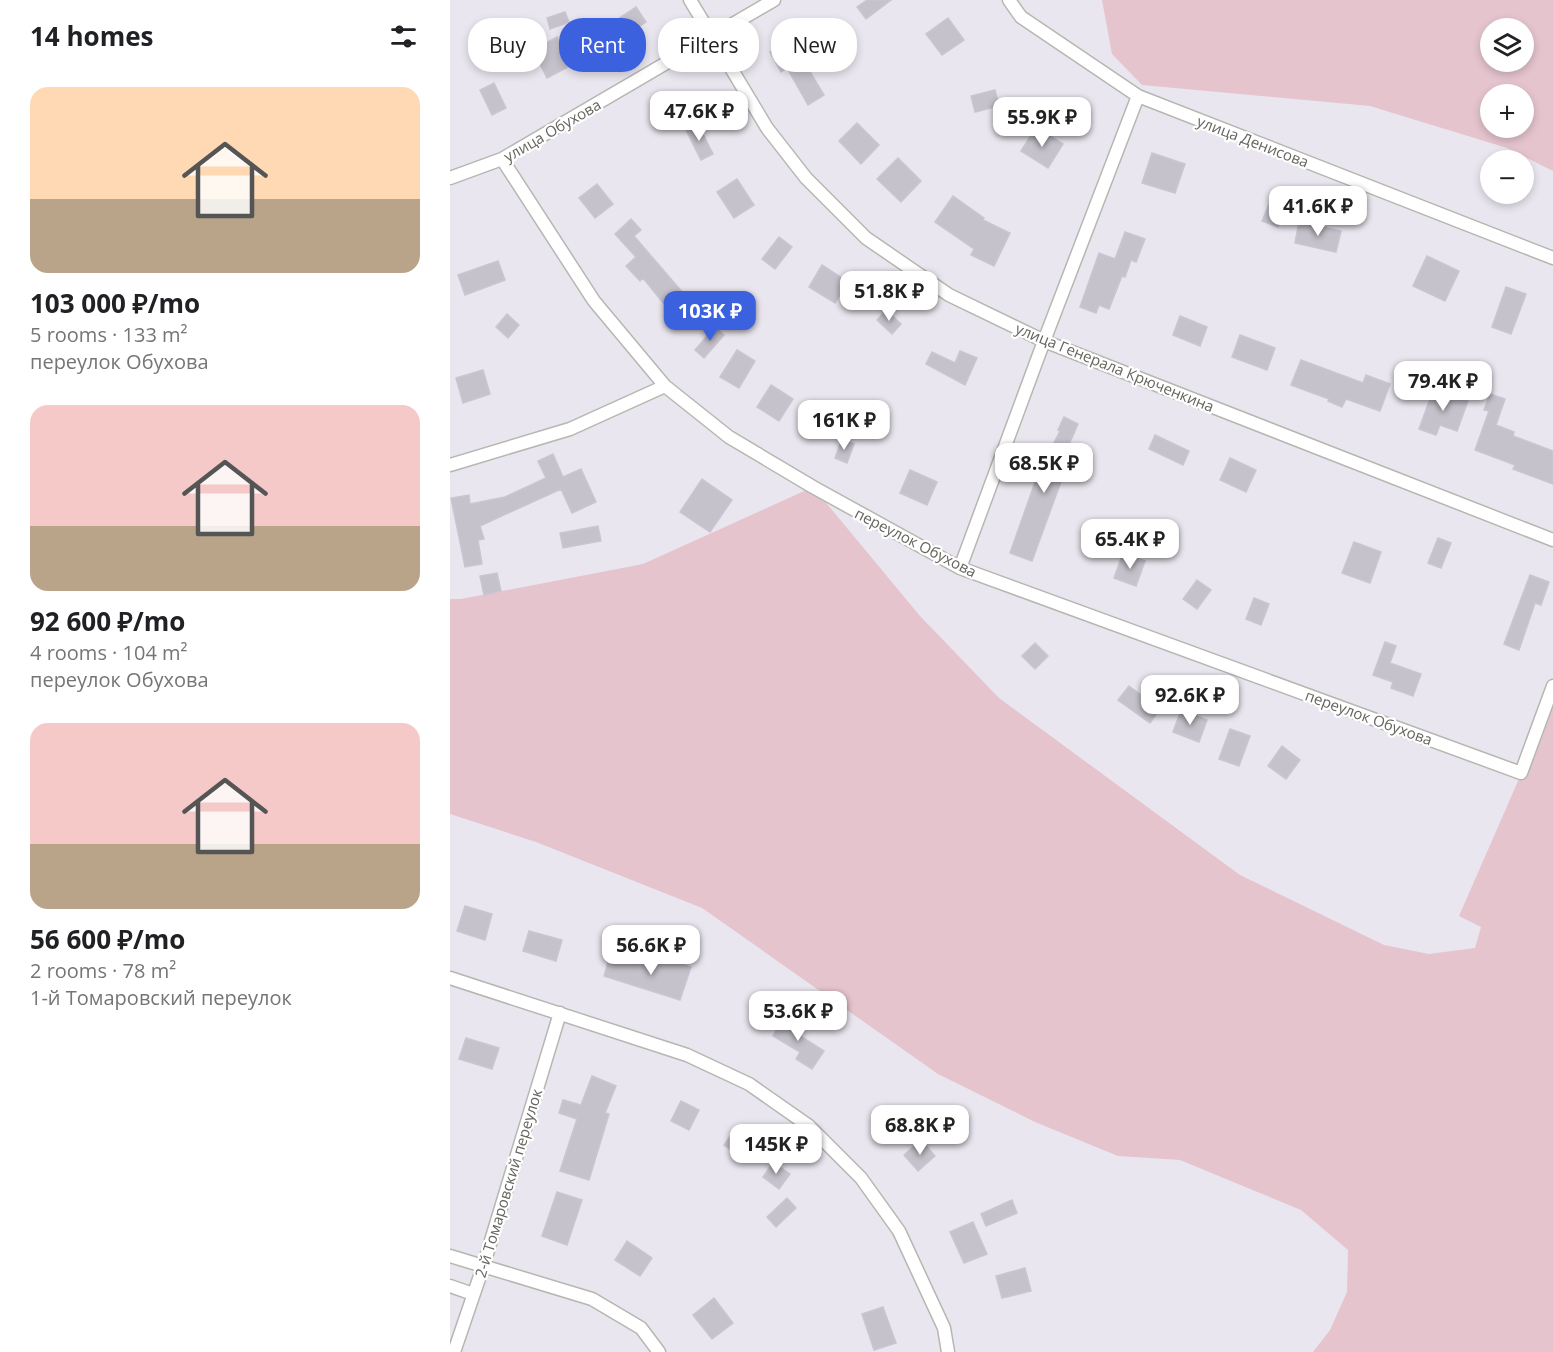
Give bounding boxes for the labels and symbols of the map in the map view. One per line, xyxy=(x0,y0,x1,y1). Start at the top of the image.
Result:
pin: 47.6K ₽ xyxy=(644,91,754,142)
street label: улица Обухова xyxy=(500,94,604,166)
pin: 55.9K ₽ xyxy=(987,97,1097,148)
street label: улица Денисова xyxy=(1194,110,1312,172)
pin: 41.6K ₽ xyxy=(1263,186,1373,237)
pin: 51.8K ₽ xyxy=(834,271,944,322)
pin: 103K ₽ xyxy=(661,291,759,342)
street label: улица Генерала Крюченкина xyxy=(1013,318,1217,416)
pin: 79.4K ₽ xyxy=(1388,361,1498,412)
pin: 161K ₽ xyxy=(795,400,893,451)
pin: 68.5K ₽ xyxy=(989,443,1099,494)
street label: переулок Обухова xyxy=(852,503,980,581)
pin: 65.4K ₽ xyxy=(1075,519,1185,570)
pin: 92.6K ₽ xyxy=(1135,675,1245,726)
street label: переулок Обухова xyxy=(1303,685,1435,749)
pin: 56.6K ₽ xyxy=(596,925,706,976)
pin: 53.6K ₽ xyxy=(743,991,853,1042)
street label: 2-й Томаровский переулок xyxy=(470,1086,546,1280)
pin: 68.8K ₽ xyxy=(865,1105,975,1156)
pin: 145K ₽ xyxy=(727,1124,825,1175)

